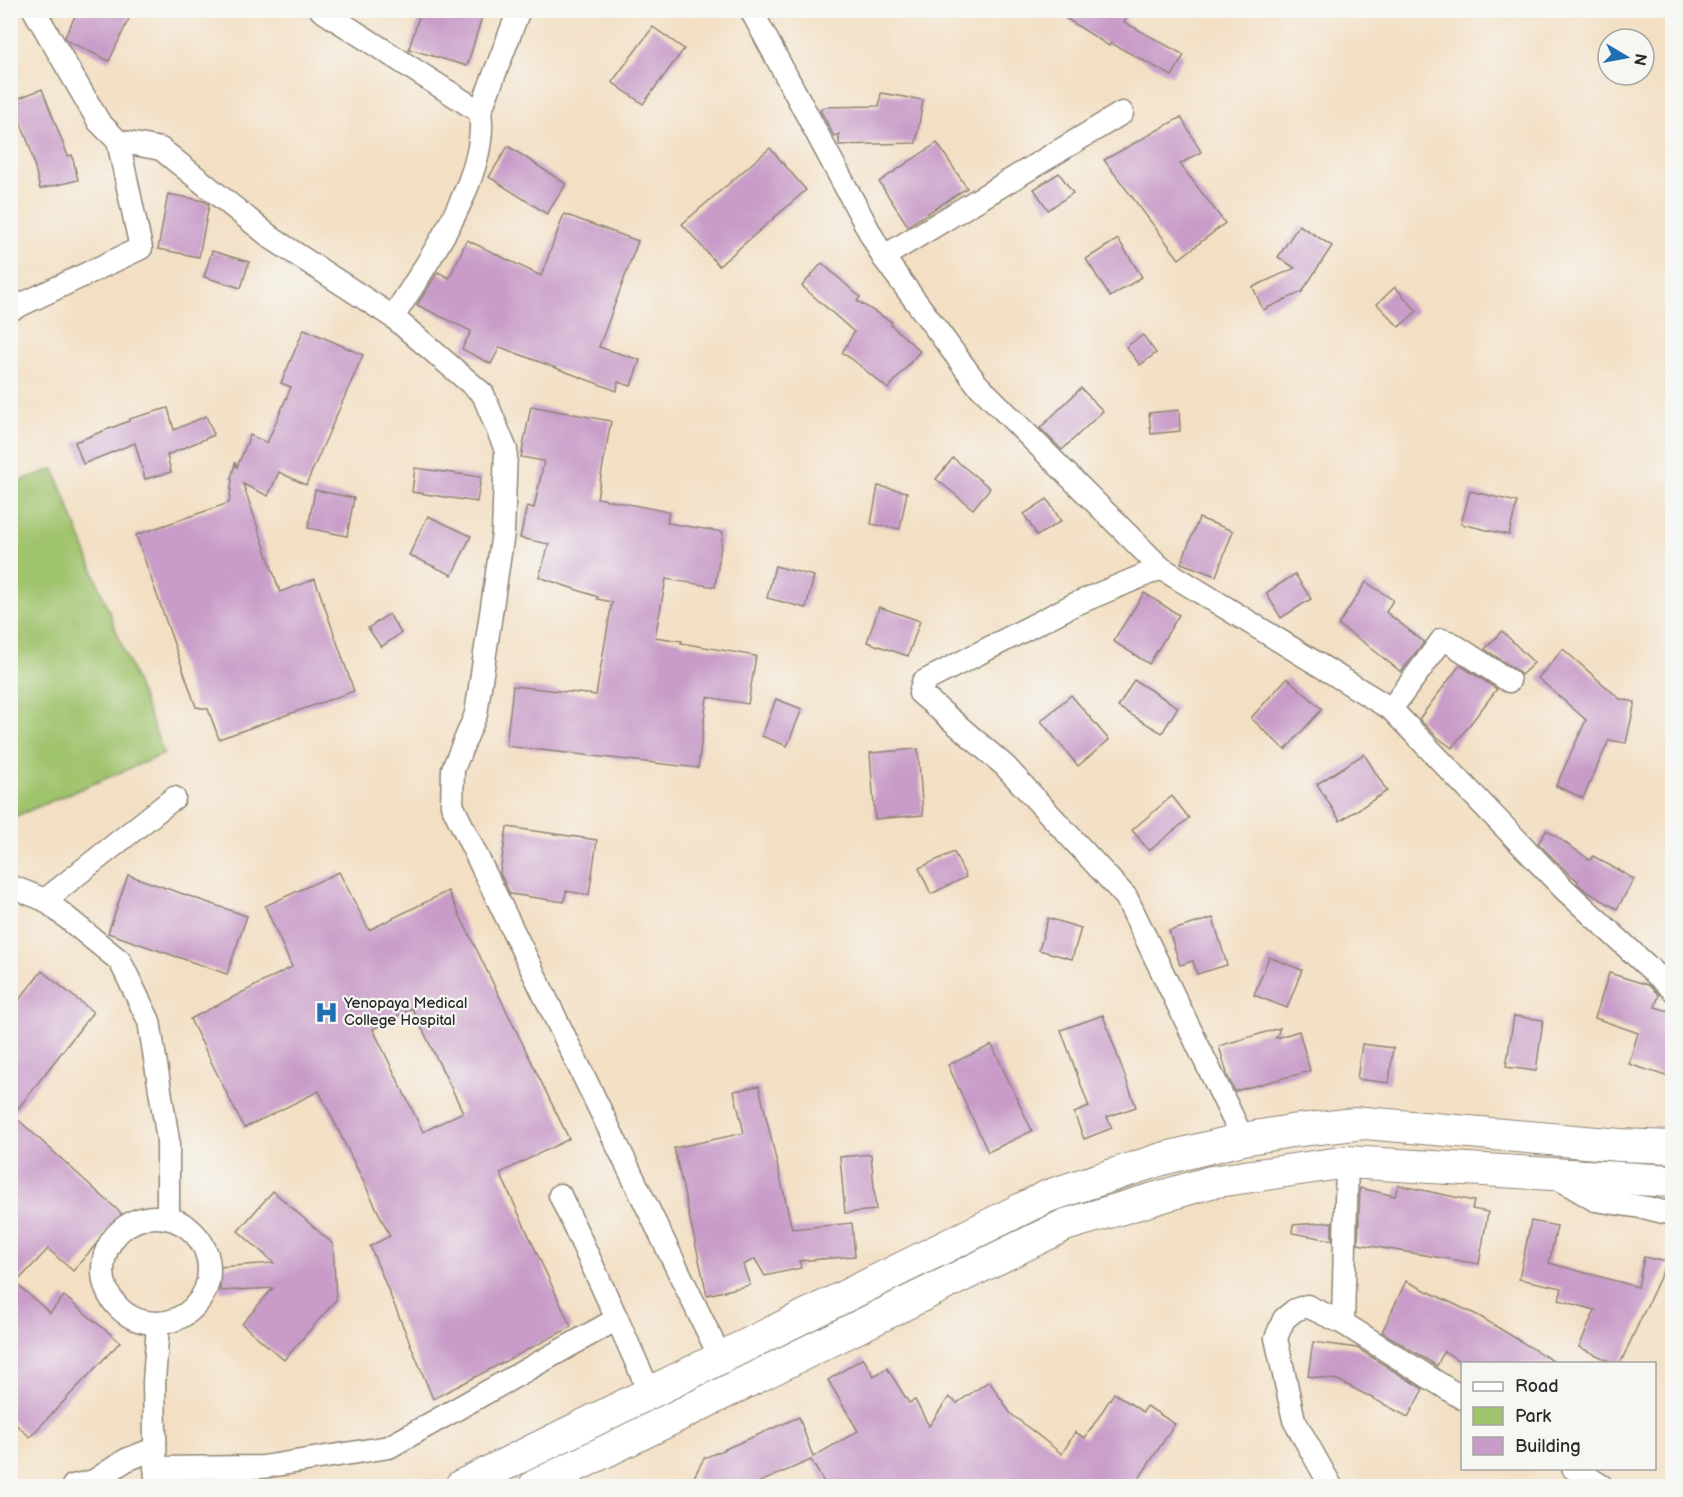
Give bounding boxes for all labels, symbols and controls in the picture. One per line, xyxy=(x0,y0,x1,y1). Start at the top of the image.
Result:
north arrow xyxy=(1596,27,1656,87)
text: N xyxy=(1629,52,1650,67)
place label: Yenopaya Medical College Hospital xyxy=(343,994,467,1030)
hospital icon: Yenopaya Medical College Hospital xyxy=(313,999,339,1025)
legend xyxy=(1461,1362,1656,1470)
text: Road xyxy=(1515,1376,1559,1397)
text: Park xyxy=(1515,1406,1551,1427)
text: Building xyxy=(1515,1436,1581,1457)

